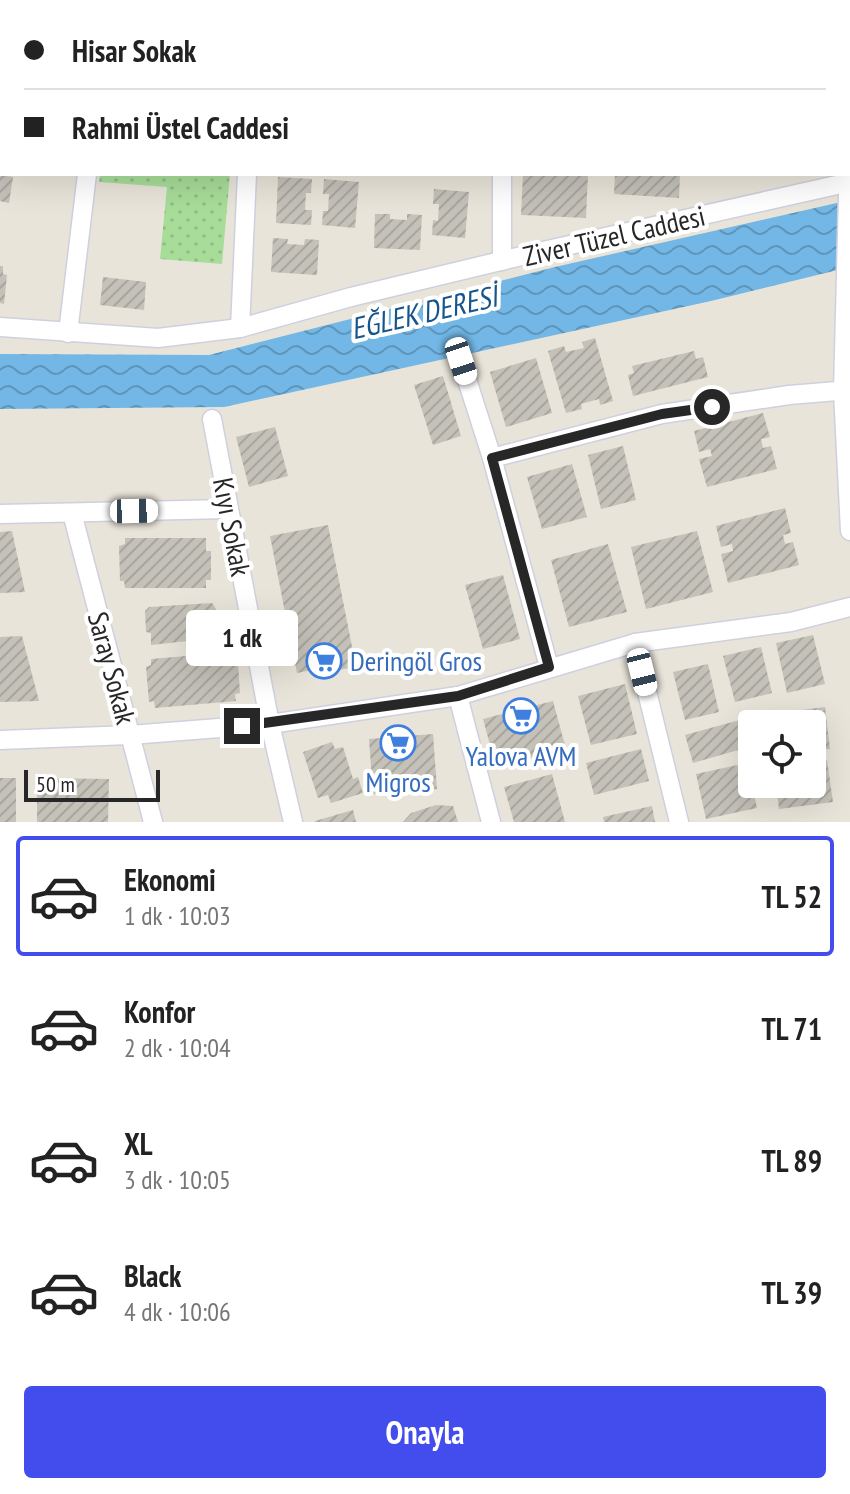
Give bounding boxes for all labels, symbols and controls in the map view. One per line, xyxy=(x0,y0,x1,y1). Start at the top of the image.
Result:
text: Hisar Sokak xyxy=(72,31,196,70)
text: Rahmi Üstel Caddesi xyxy=(72,108,289,147)
street label: Ziver Tüzel Caddesi xyxy=(519,197,708,274)
water label: EĞLEK DERESİ xyxy=(347,275,506,347)
car xyxy=(442,334,480,388)
route start xyxy=(694,389,730,425)
street label: Kıyı Sokak xyxy=(205,475,260,579)
car xyxy=(110,499,158,523)
street label: Saray Sokak xyxy=(80,608,145,728)
callout: 1 dk xyxy=(186,610,298,666)
text: 1 dk xyxy=(222,621,262,654)
supermarket icon: Deringöl Gros xyxy=(305,642,343,680)
place label: Deringöl Gros xyxy=(350,642,482,679)
car xyxy=(625,646,659,698)
supermarket icon: Yalova AVM xyxy=(502,697,540,735)
route end xyxy=(224,708,260,744)
map controls xyxy=(738,710,826,798)
button: locate xyxy=(738,710,826,798)
supermarket icon: Migros xyxy=(379,724,417,762)
place label: Yalova AVM xyxy=(466,737,576,774)
place label: Migros xyxy=(365,763,431,800)
scale bar xyxy=(24,766,160,802)
text: 50 m xyxy=(36,770,75,798)
icon: car xyxy=(28,860,100,932)
text: Ekonomi xyxy=(124,860,216,899)
text: TL 52 xyxy=(762,877,822,916)
text: 1 dk · 10:03 xyxy=(124,899,231,932)
icon: car xyxy=(28,992,100,1064)
text: Konfor xyxy=(124,992,195,1031)
text: TL 71 xyxy=(762,1009,822,1048)
text: 2 dk · 10:04 xyxy=(124,1031,231,1064)
icon: car xyxy=(28,1124,100,1196)
text: XL xyxy=(124,1124,153,1163)
text: TL 89 xyxy=(762,1141,822,1180)
text: 3 dk · 10:05 xyxy=(124,1163,231,1196)
icon: car xyxy=(28,1256,100,1328)
text: Black xyxy=(124,1256,181,1295)
text: TL 39 xyxy=(762,1273,822,1312)
text: 4 dk · 10:06 xyxy=(124,1295,231,1328)
button: Onayla xyxy=(24,1386,826,1478)

